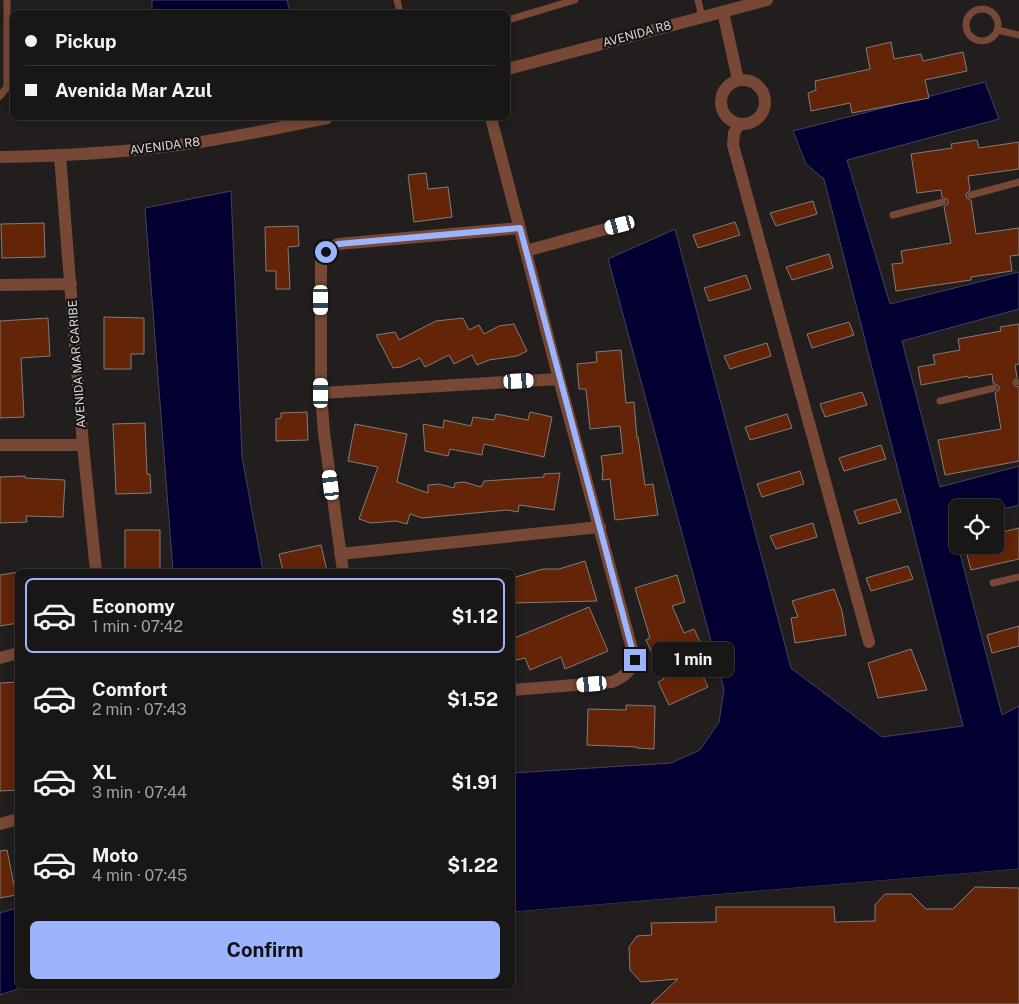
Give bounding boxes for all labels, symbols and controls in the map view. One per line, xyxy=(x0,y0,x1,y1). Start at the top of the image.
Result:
street label: AVENIDA R8 xyxy=(601,18,673,50)
text: Pickup xyxy=(55,30,117,52)
text: Avenida Mar Azul xyxy=(55,79,212,101)
street label: AVENIDA R8 xyxy=(129,135,201,157)
car xyxy=(603,214,636,236)
route start xyxy=(315,241,337,263)
car xyxy=(313,285,328,315)
street label: AVENIDA MAR CARIBE xyxy=(66,299,88,429)
car xyxy=(503,373,534,389)
car xyxy=(313,378,328,408)
car xyxy=(321,469,340,501)
map controls xyxy=(949,499,1004,554)
button: locate xyxy=(949,499,1004,554)
icon: car xyxy=(32,593,77,638)
text: Economy xyxy=(92,595,175,617)
text: $1.12 xyxy=(452,605,498,627)
text: 1 min · 07:42 xyxy=(92,617,183,636)
callout: 1 min xyxy=(652,642,735,678)
route end xyxy=(624,649,646,671)
text: 1 min xyxy=(674,650,712,669)
car xyxy=(576,675,607,693)
icon: car xyxy=(32,676,77,721)
text: Comfort xyxy=(92,678,168,700)
text: $1.52 xyxy=(447,688,498,710)
text: 2 min · 07:43 xyxy=(92,700,187,719)
icon: car xyxy=(32,759,77,804)
text: XL xyxy=(92,761,117,783)
text: $1.91 xyxy=(451,771,498,793)
text: 3 min · 07:44 xyxy=(92,783,187,802)
icon: car xyxy=(32,842,77,887)
text: Moto xyxy=(92,844,138,866)
text: $1.22 xyxy=(447,854,498,876)
text: 4 min · 07:45 xyxy=(92,866,187,885)
button: Confirm xyxy=(30,921,500,979)

